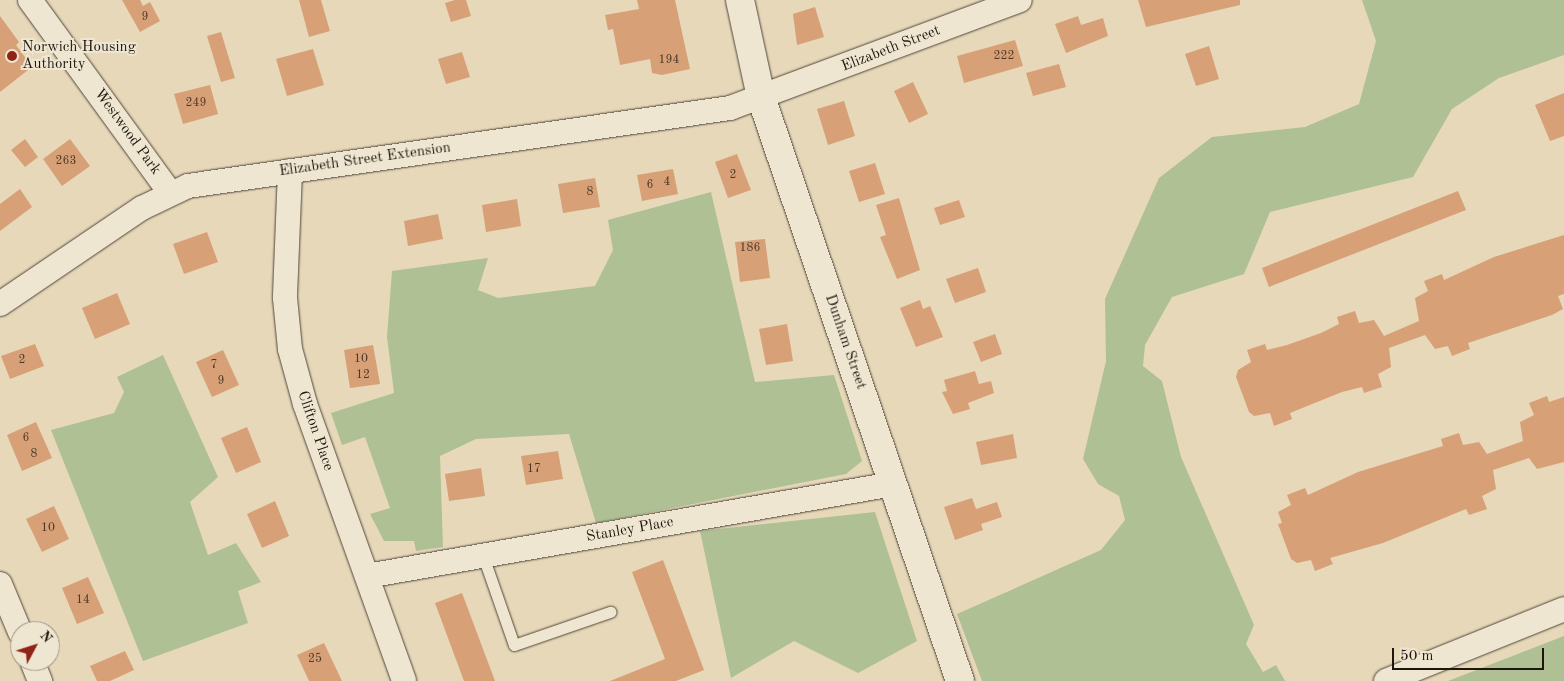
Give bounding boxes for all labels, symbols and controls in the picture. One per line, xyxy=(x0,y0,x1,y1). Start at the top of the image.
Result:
house number: 9 xyxy=(142,11,148,25)
street label: Elizabeth Street xyxy=(839,22,943,76)
place label: Norwich Housing Authority xyxy=(22,38,136,73)
marker: Norwich Housing Authority xyxy=(6,50,18,62)
house number: 222 xyxy=(994,50,1014,64)
house number: 194 xyxy=(659,54,679,68)
street label: Westwood Park xyxy=(90,85,164,179)
house number: 249 xyxy=(186,97,206,111)
street label: Elizabeth Street Extension xyxy=(278,139,452,181)
house number: 263 xyxy=(56,155,76,169)
house number: 2 xyxy=(730,169,736,183)
house number: 4 xyxy=(664,176,670,190)
house number: 6 xyxy=(647,179,653,193)
house number: 8 xyxy=(587,186,593,200)
house number: 186 xyxy=(740,242,760,256)
street label: Dunham Street xyxy=(820,292,870,392)
house number: 10 xyxy=(354,353,368,367)
house number: 2 xyxy=(19,354,25,368)
house number: 7 xyxy=(211,359,217,373)
house number: 12 xyxy=(356,369,370,383)
house number: 9 xyxy=(218,375,224,389)
street label: Clifton Place xyxy=(293,389,337,473)
house number: 6 xyxy=(23,432,29,446)
house number: 8 xyxy=(31,448,37,462)
house number: 17 xyxy=(527,463,541,477)
street label: Stanley Place xyxy=(585,513,675,547)
house number: 10 xyxy=(41,522,55,536)
house number: 14 xyxy=(76,594,90,608)
north arrow xyxy=(10,621,60,671)
text: N xyxy=(37,628,55,646)
scale bar xyxy=(1394,638,1546,670)
text: 50 m xyxy=(1400,649,1434,664)
house number: 25 xyxy=(308,653,322,667)

